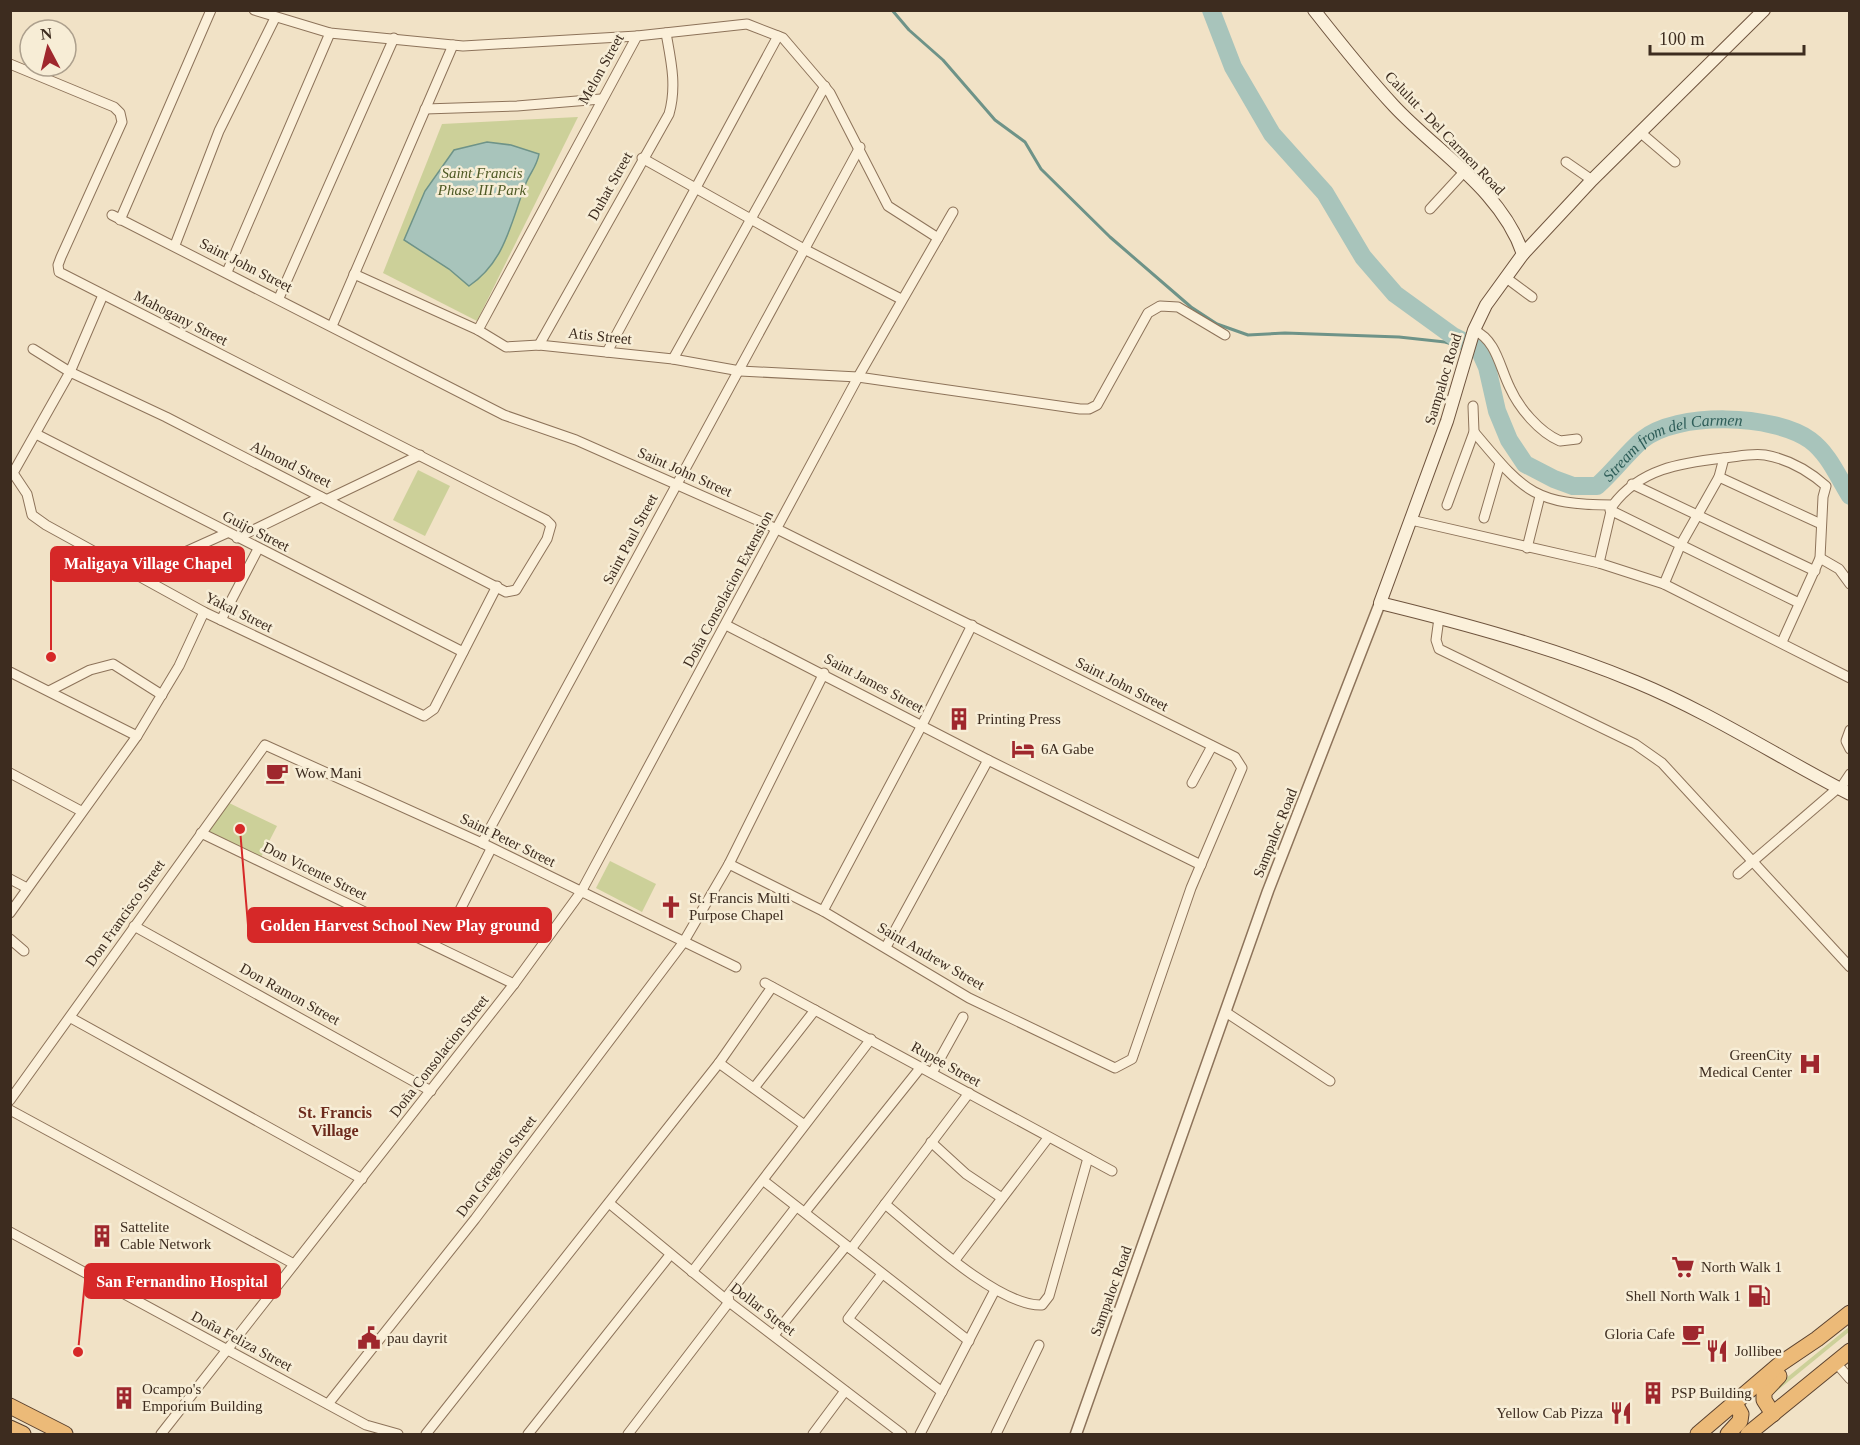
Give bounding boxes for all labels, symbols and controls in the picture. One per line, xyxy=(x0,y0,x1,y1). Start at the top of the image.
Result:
north arrow xyxy=(18,18,78,78)
scale bar xyxy=(1650,18,1804,56)
text: N xyxy=(39,24,53,43)
text: 100 m xyxy=(1659,29,1705,49)
street label: Melon Street xyxy=(575,30,627,107)
street label: Calulut - Del Carmen Road xyxy=(1382,68,1508,198)
street label: Duhat Street xyxy=(585,148,636,223)
park label: Saint Francis Phase III Park xyxy=(437,165,526,198)
street label: Saint John Street xyxy=(197,235,296,296)
street label: Mahogany Street xyxy=(132,288,231,349)
street label: Atis Street xyxy=(567,325,633,347)
street label: Sampaloc Road xyxy=(1422,331,1465,427)
water label: Stream from del Carmen xyxy=(1599,411,1743,484)
street label: Almond Street xyxy=(248,438,335,491)
street label: Saint John Street xyxy=(635,444,735,500)
street label: Saint Paul Street xyxy=(599,490,661,587)
street label: Guijo Street xyxy=(220,507,293,555)
street label: Doña Consolacion Extension xyxy=(680,508,776,670)
callout: Maligaya Village Chapel xyxy=(51,547,244,581)
text: Maligaya Village Chapel xyxy=(64,555,233,573)
street label: Yakal Street xyxy=(203,589,276,636)
street label: Saint James Street xyxy=(822,650,927,716)
street label: Saint John Street xyxy=(1073,654,1172,715)
building icon: Printing Press xyxy=(946,706,972,732)
place label: Printing Press xyxy=(977,711,1061,727)
hotel icon: 6A Gabe xyxy=(1010,736,1036,762)
place label: 6A Gabe xyxy=(1041,741,1094,757)
cafe icon: Wow Mani xyxy=(264,760,290,786)
place label: Wow Mani xyxy=(295,765,362,781)
street label: Sampaloc Road xyxy=(1250,786,1300,880)
street label: Saint Peter Street xyxy=(458,810,559,870)
street label: Don Vicente Street xyxy=(260,839,370,903)
street label: Don Francisco Street xyxy=(82,856,168,969)
place label: St. Francis Multi Purpose Chapel xyxy=(689,890,790,923)
church icon: St. Francis Multi Purpose Chapel xyxy=(658,894,684,920)
callout: Golden Harvest School New Play ground xyxy=(248,908,551,942)
text: Golden Harvest School New Play ground xyxy=(260,917,540,935)
street label: Saint Andrew Street xyxy=(875,919,988,994)
street label: Don Ramon Street xyxy=(237,960,343,1028)
street label: Doña Consolacion Street xyxy=(387,991,492,1120)
street label: Rupee Street xyxy=(908,1038,984,1090)
place label: GreenCity Medical Center xyxy=(1699,1047,1792,1080)
hospital icon: GreenCity Medical Center xyxy=(1797,1051,1823,1077)
district label: St. Francis Village xyxy=(298,1104,372,1140)
street label: Don Gregorio Street xyxy=(453,1112,540,1220)
place label: Sattelite Cable Network xyxy=(120,1219,212,1252)
building icon: Sattelite Cable Network xyxy=(89,1223,115,1249)
street label: Sampaloc Road xyxy=(1087,1243,1135,1338)
supermarket icon: North Walk 1 xyxy=(1670,1254,1696,1280)
place label: North Walk 1 xyxy=(1701,1259,1782,1275)
callout: San Fernandino Hospital xyxy=(85,1264,280,1298)
text: San Fernandino Hospital xyxy=(96,1273,268,1291)
street label: Dollar Street xyxy=(727,1279,799,1339)
fuel station icon: Shell North Walk 1 xyxy=(1746,1283,1772,1309)
place label: Shell North Walk 1 xyxy=(1625,1288,1741,1304)
street label: Doña Feliza Street xyxy=(189,1308,296,1375)
cafe icon: Gloria Cafe xyxy=(1680,1321,1706,1347)
public building icon: pau dayrit xyxy=(356,1325,382,1351)
place label: Gloria Cafe xyxy=(1605,1326,1675,1342)
place label: pau dayrit xyxy=(387,1330,448,1346)
restaurant icon: Jollibee xyxy=(1704,1338,1730,1364)
place label: Jollibee xyxy=(1735,1343,1782,1359)
building icon: PSP Building xyxy=(1640,1380,1666,1406)
place label: Ocampo's Emporium Building xyxy=(142,1381,263,1414)
building icon: Ocampo's Emporium Building xyxy=(111,1385,137,1411)
place label: PSP Building xyxy=(1671,1385,1752,1401)
restaurant icon: Yellow Cab Pizza xyxy=(1608,1400,1634,1426)
place label: Yellow Cab Pizza xyxy=(1496,1405,1603,1421)

